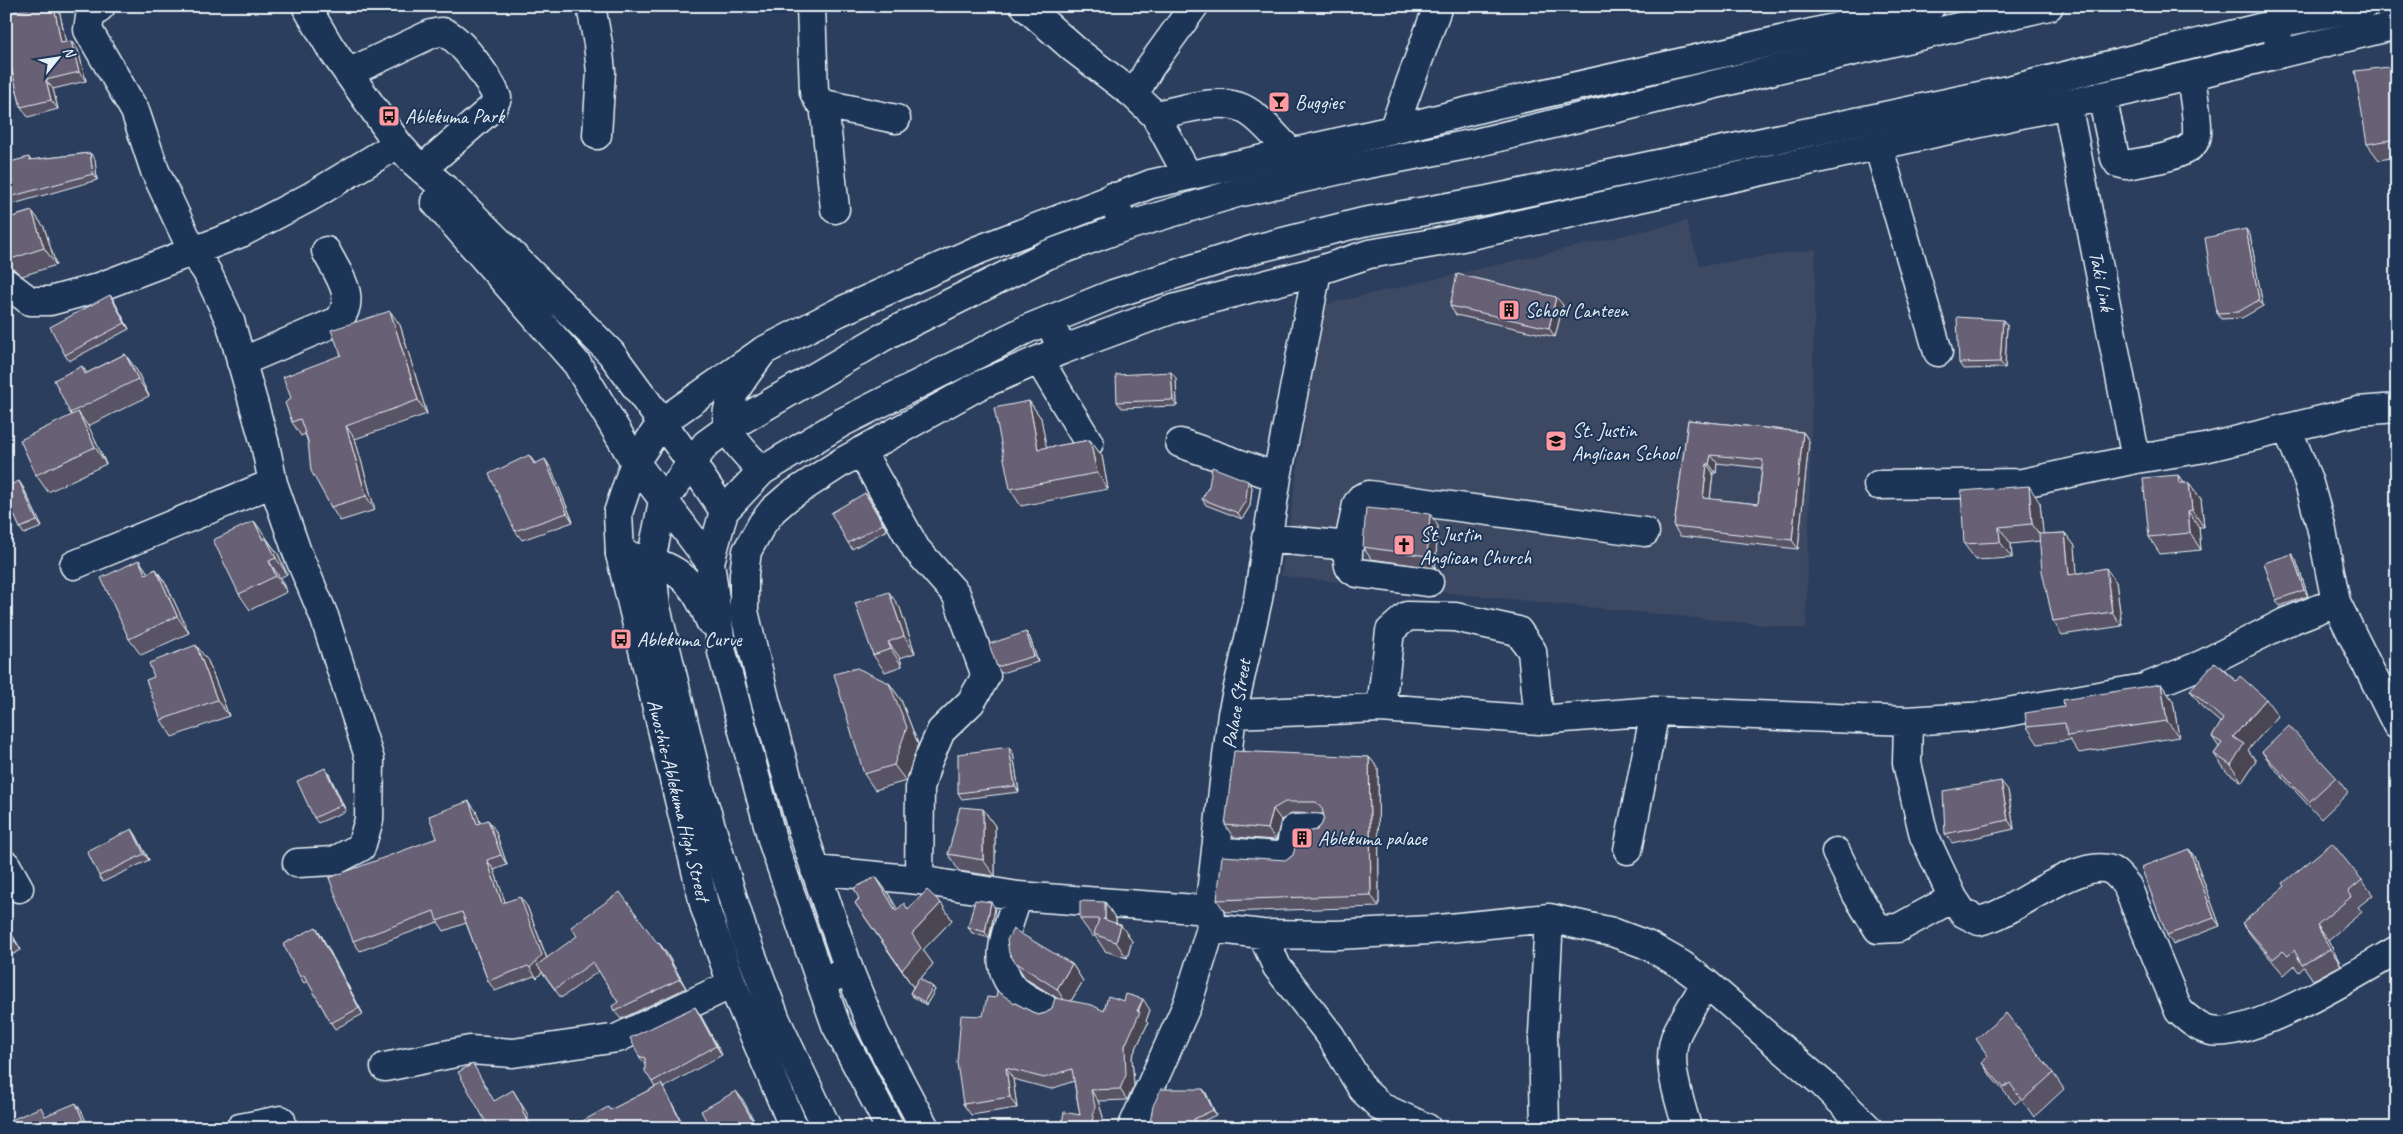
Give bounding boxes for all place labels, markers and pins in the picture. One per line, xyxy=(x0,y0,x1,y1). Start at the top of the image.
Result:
bar icon: Buggies xyxy=(1267,90,1291,114)
place label: Buggies xyxy=(1295,90,1346,115)
bus stop icon: Ablekuma Park xyxy=(377,104,401,128)
place label: Ablekuma Park xyxy=(405,104,506,129)
building icon: School Canteen xyxy=(1497,298,1521,322)
place label: School Canteen xyxy=(1525,298,1629,323)
place label: St. Justin Anglican School xyxy=(1572,418,1682,466)
school or university icon: St. Justin Anglican School xyxy=(1544,429,1568,453)
place label: St Justin Anglican Church xyxy=(1420,522,1532,570)
church icon: St Justin Anglican Church xyxy=(1392,533,1416,557)
bus stop icon: Ablekuma Curve xyxy=(609,627,633,651)
place label: Ablekuma Curve xyxy=(637,627,743,652)
building icon: Ablekuma palace xyxy=(1290,826,1314,850)
place label: Ablekuma palace xyxy=(1318,826,1428,851)

